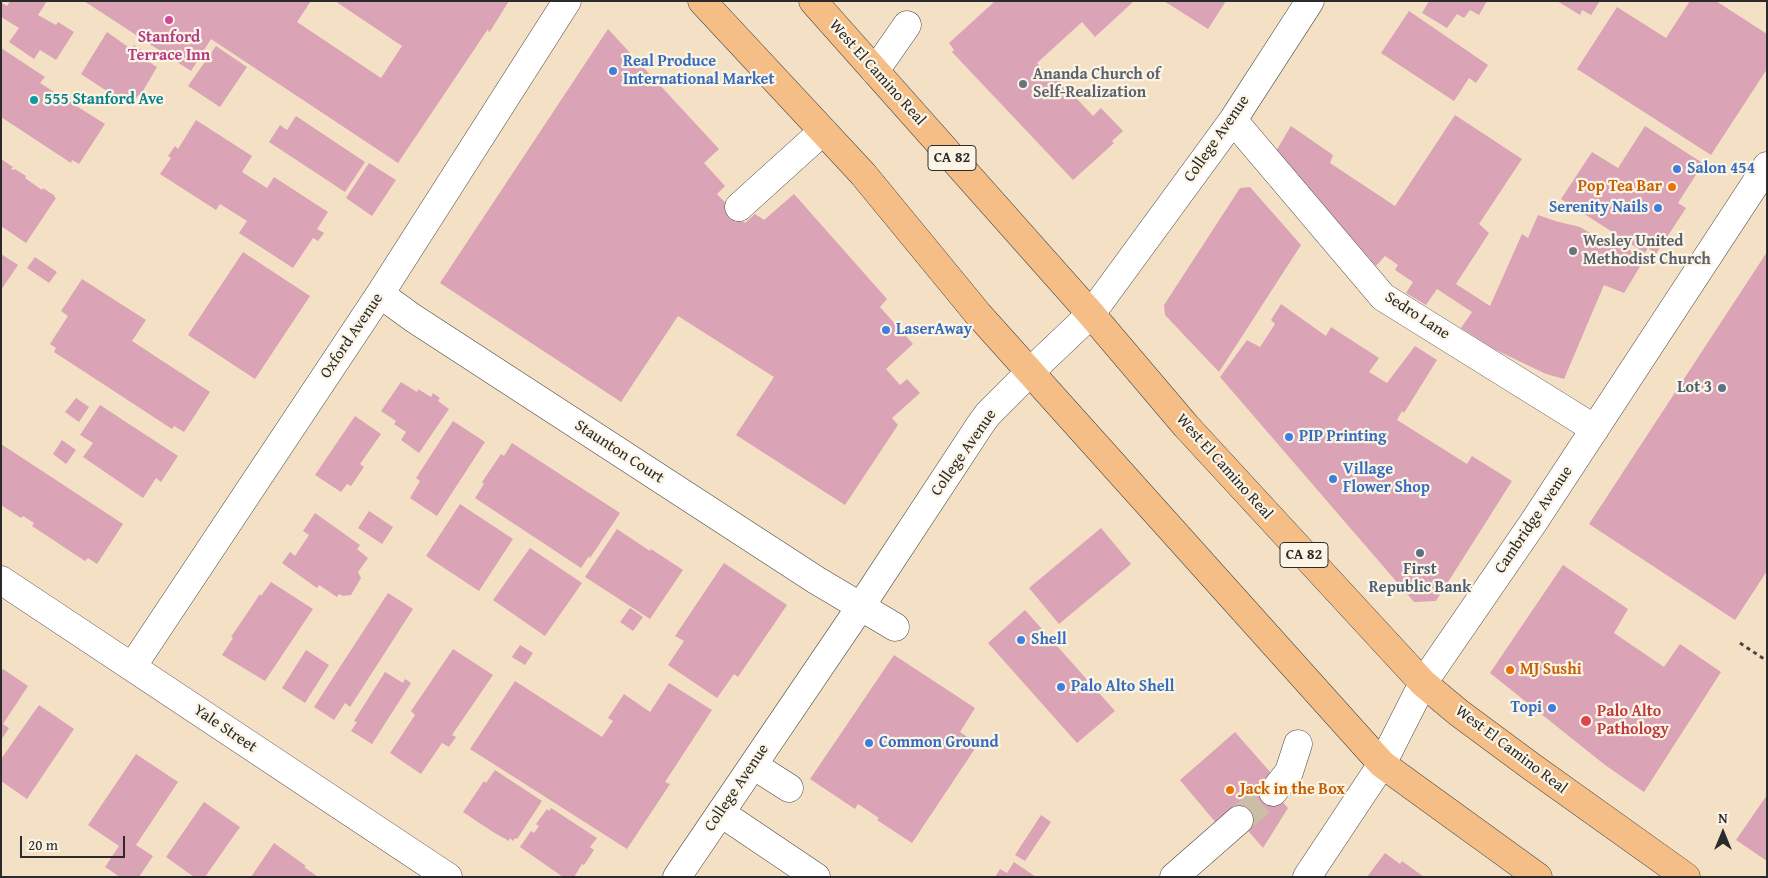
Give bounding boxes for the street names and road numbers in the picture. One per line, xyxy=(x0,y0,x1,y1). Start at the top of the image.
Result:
street label: West El Camino Real xyxy=(825,16,929,130)
street label: College Avenue xyxy=(1180,92,1254,186)
road number: CA 82 xyxy=(928,146,976,170)
street label: Sedro Lane xyxy=(1381,288,1453,344)
street label: Oxford Avenue xyxy=(316,290,388,382)
street label: College Avenue xyxy=(927,406,1001,500)
street label: West El Camino Real xyxy=(1172,410,1276,524)
street label: Staunton Court xyxy=(571,416,667,488)
street label: Cambridge Avenue xyxy=(1491,463,1577,577)
road number: CA 82 xyxy=(1280,542,1328,568)
street label: Yale Street xyxy=(190,701,260,757)
street label: West El Camino Real xyxy=(1451,702,1571,798)
street label: College Avenue xyxy=(701,741,773,835)

